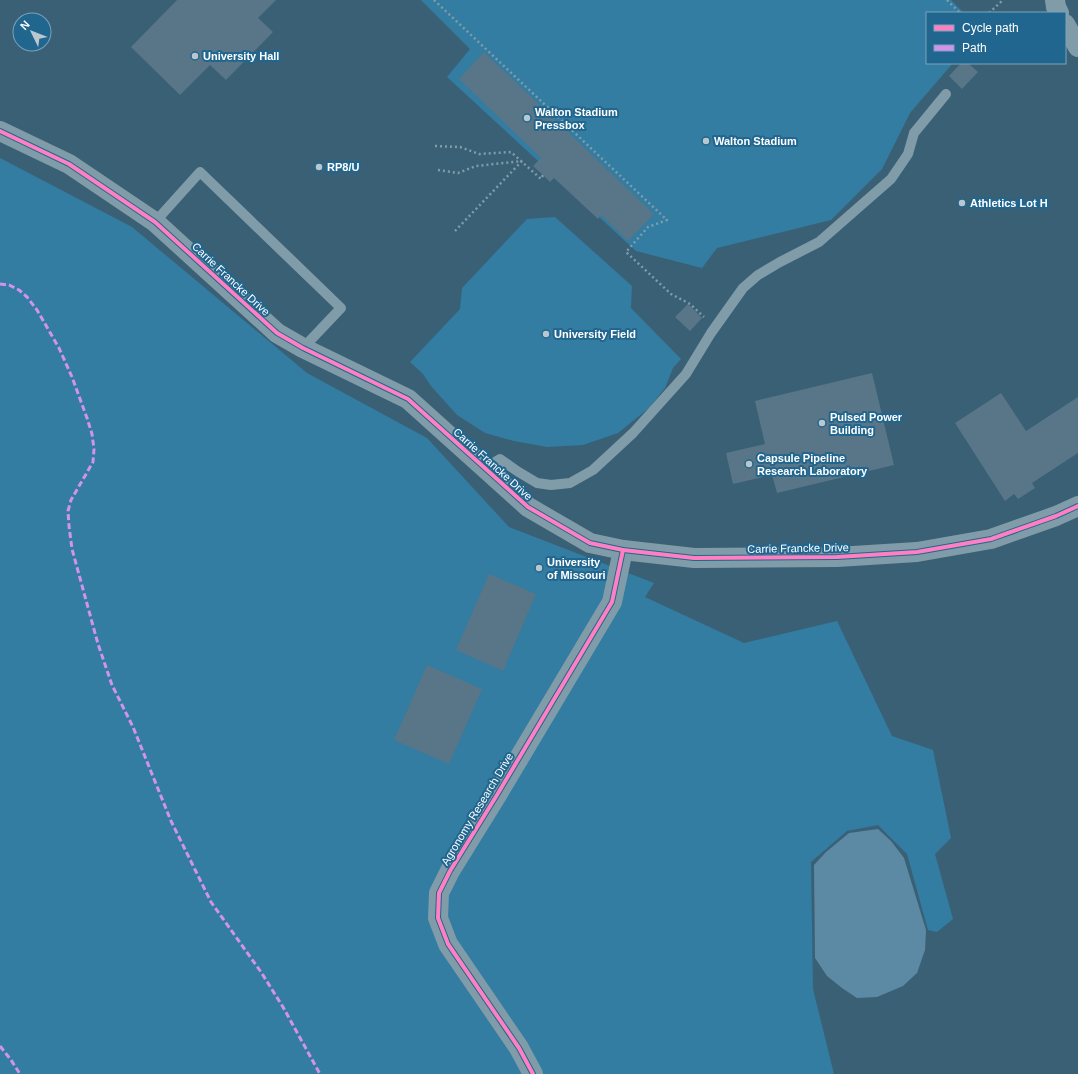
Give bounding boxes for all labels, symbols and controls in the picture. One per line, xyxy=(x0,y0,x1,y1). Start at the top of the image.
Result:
north arrow xyxy=(12,12,52,52)
legend xyxy=(926,12,1066,64)
text: N xyxy=(18,18,32,32)
text: Cycle path xyxy=(962,21,1019,35)
text: Path xyxy=(962,41,987,55)
place label: University Hall xyxy=(203,50,279,62)
marker: University Hall xyxy=(190,51,200,61)
place label: Walton Stadium Pressbox xyxy=(535,106,618,131)
marker: Walton Stadium Pressbox xyxy=(522,113,532,123)
place label: Walton Stadium xyxy=(714,135,797,147)
marker: Walton Stadium xyxy=(701,136,711,146)
place label: RP8/U xyxy=(327,161,359,173)
marker: RP8/U xyxy=(314,162,324,172)
place label: Athletics Lot H xyxy=(970,197,1048,209)
marker: Athletics Lot H xyxy=(957,198,967,208)
street label: Carrie Francke Drive xyxy=(190,240,272,318)
place label: University Field xyxy=(554,328,636,340)
marker: University Field xyxy=(541,329,551,339)
place label: Pulsed Power Building xyxy=(830,411,903,436)
marker: Pulsed Power Building xyxy=(817,418,827,428)
street label: Carrie Francke Drive xyxy=(451,426,535,502)
place label: Capsule Pipeline Research Laboratory xyxy=(757,452,868,477)
marker: Capsule Pipeline Research Laboratory xyxy=(744,459,754,469)
street label: Carrie Francke Drive xyxy=(747,541,849,555)
place label: University of Missouri xyxy=(547,556,606,581)
marker: University of Missouri xyxy=(534,563,544,573)
street label: Agronomy Research Drive xyxy=(439,751,515,867)

